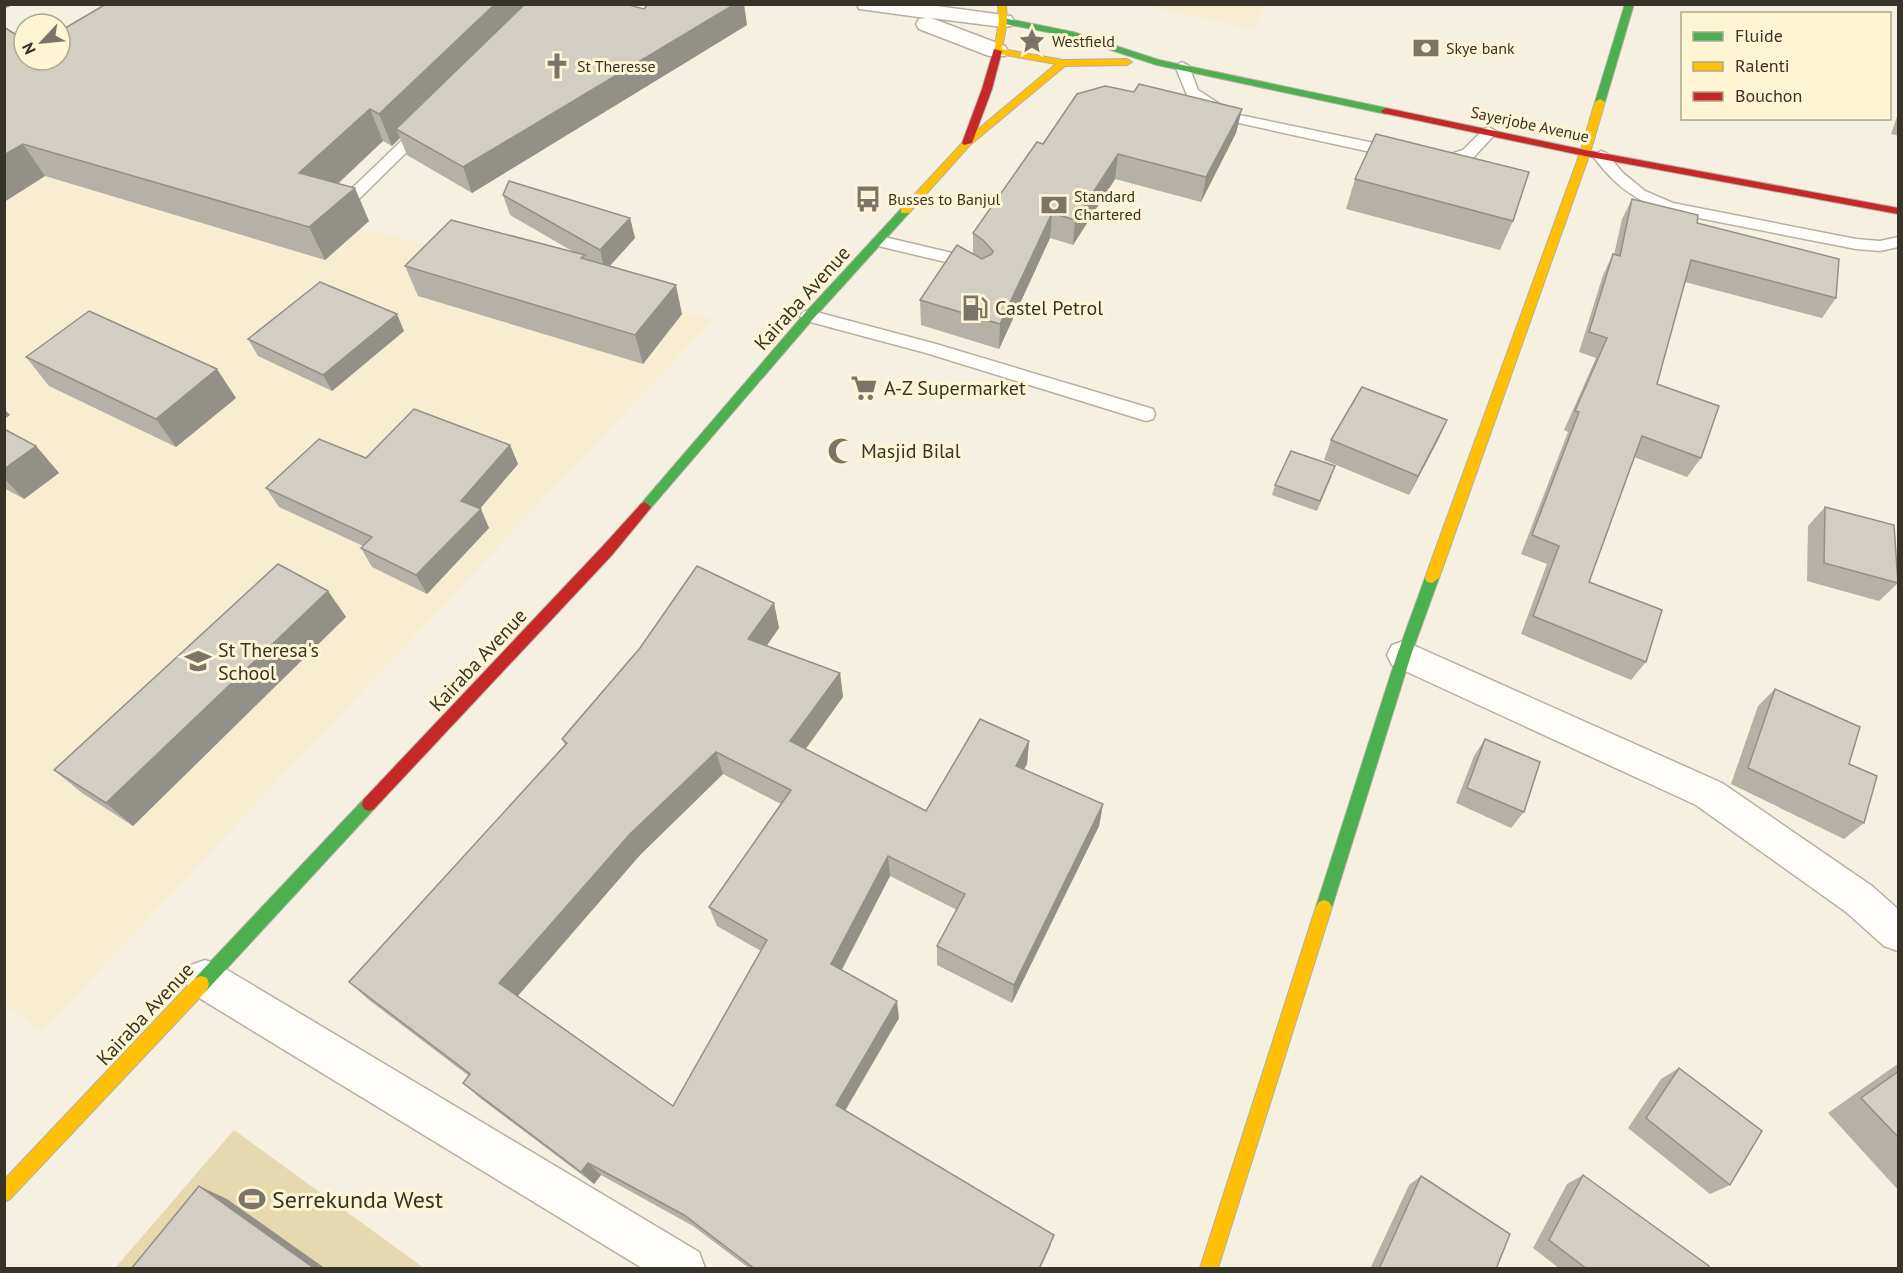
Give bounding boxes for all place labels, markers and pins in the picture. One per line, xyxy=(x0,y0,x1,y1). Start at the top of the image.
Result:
place icon: Westfield xyxy=(1017,26,1047,56)
place label: Westfield xyxy=(1052,31,1115,51)
bank icon: Skye bank xyxy=(1411,33,1441,63)
place label: Skye bank xyxy=(1446,38,1515,58)
church icon: St Theresse xyxy=(542,51,572,81)
place label: St Theresse xyxy=(577,56,656,76)
bus stop icon: Busses to Banjul xyxy=(853,184,883,214)
place label: Standard Chartered xyxy=(1074,186,1141,224)
place label: Busses to Banjul xyxy=(888,189,1001,209)
bank icon: Standard Chartered xyxy=(1039,190,1069,220)
fuel station icon: Castel Petrol xyxy=(960,293,990,323)
place label: Castel Petrol xyxy=(995,295,1103,321)
supermarket icon: A-Z Supermarket xyxy=(849,373,879,403)
place label: A-Z Supermarket xyxy=(884,375,1026,401)
mosque icon: Masjid Bilal xyxy=(826,436,856,466)
place label: Masjid Bilal xyxy=(861,438,961,464)
place label: St Theresa's School xyxy=(218,637,319,686)
school or university icon: St Theresa's School xyxy=(183,646,213,676)
sports icon: Serrekunda West xyxy=(237,1184,267,1214)
place label: Serrekunda West xyxy=(272,1184,443,1215)

